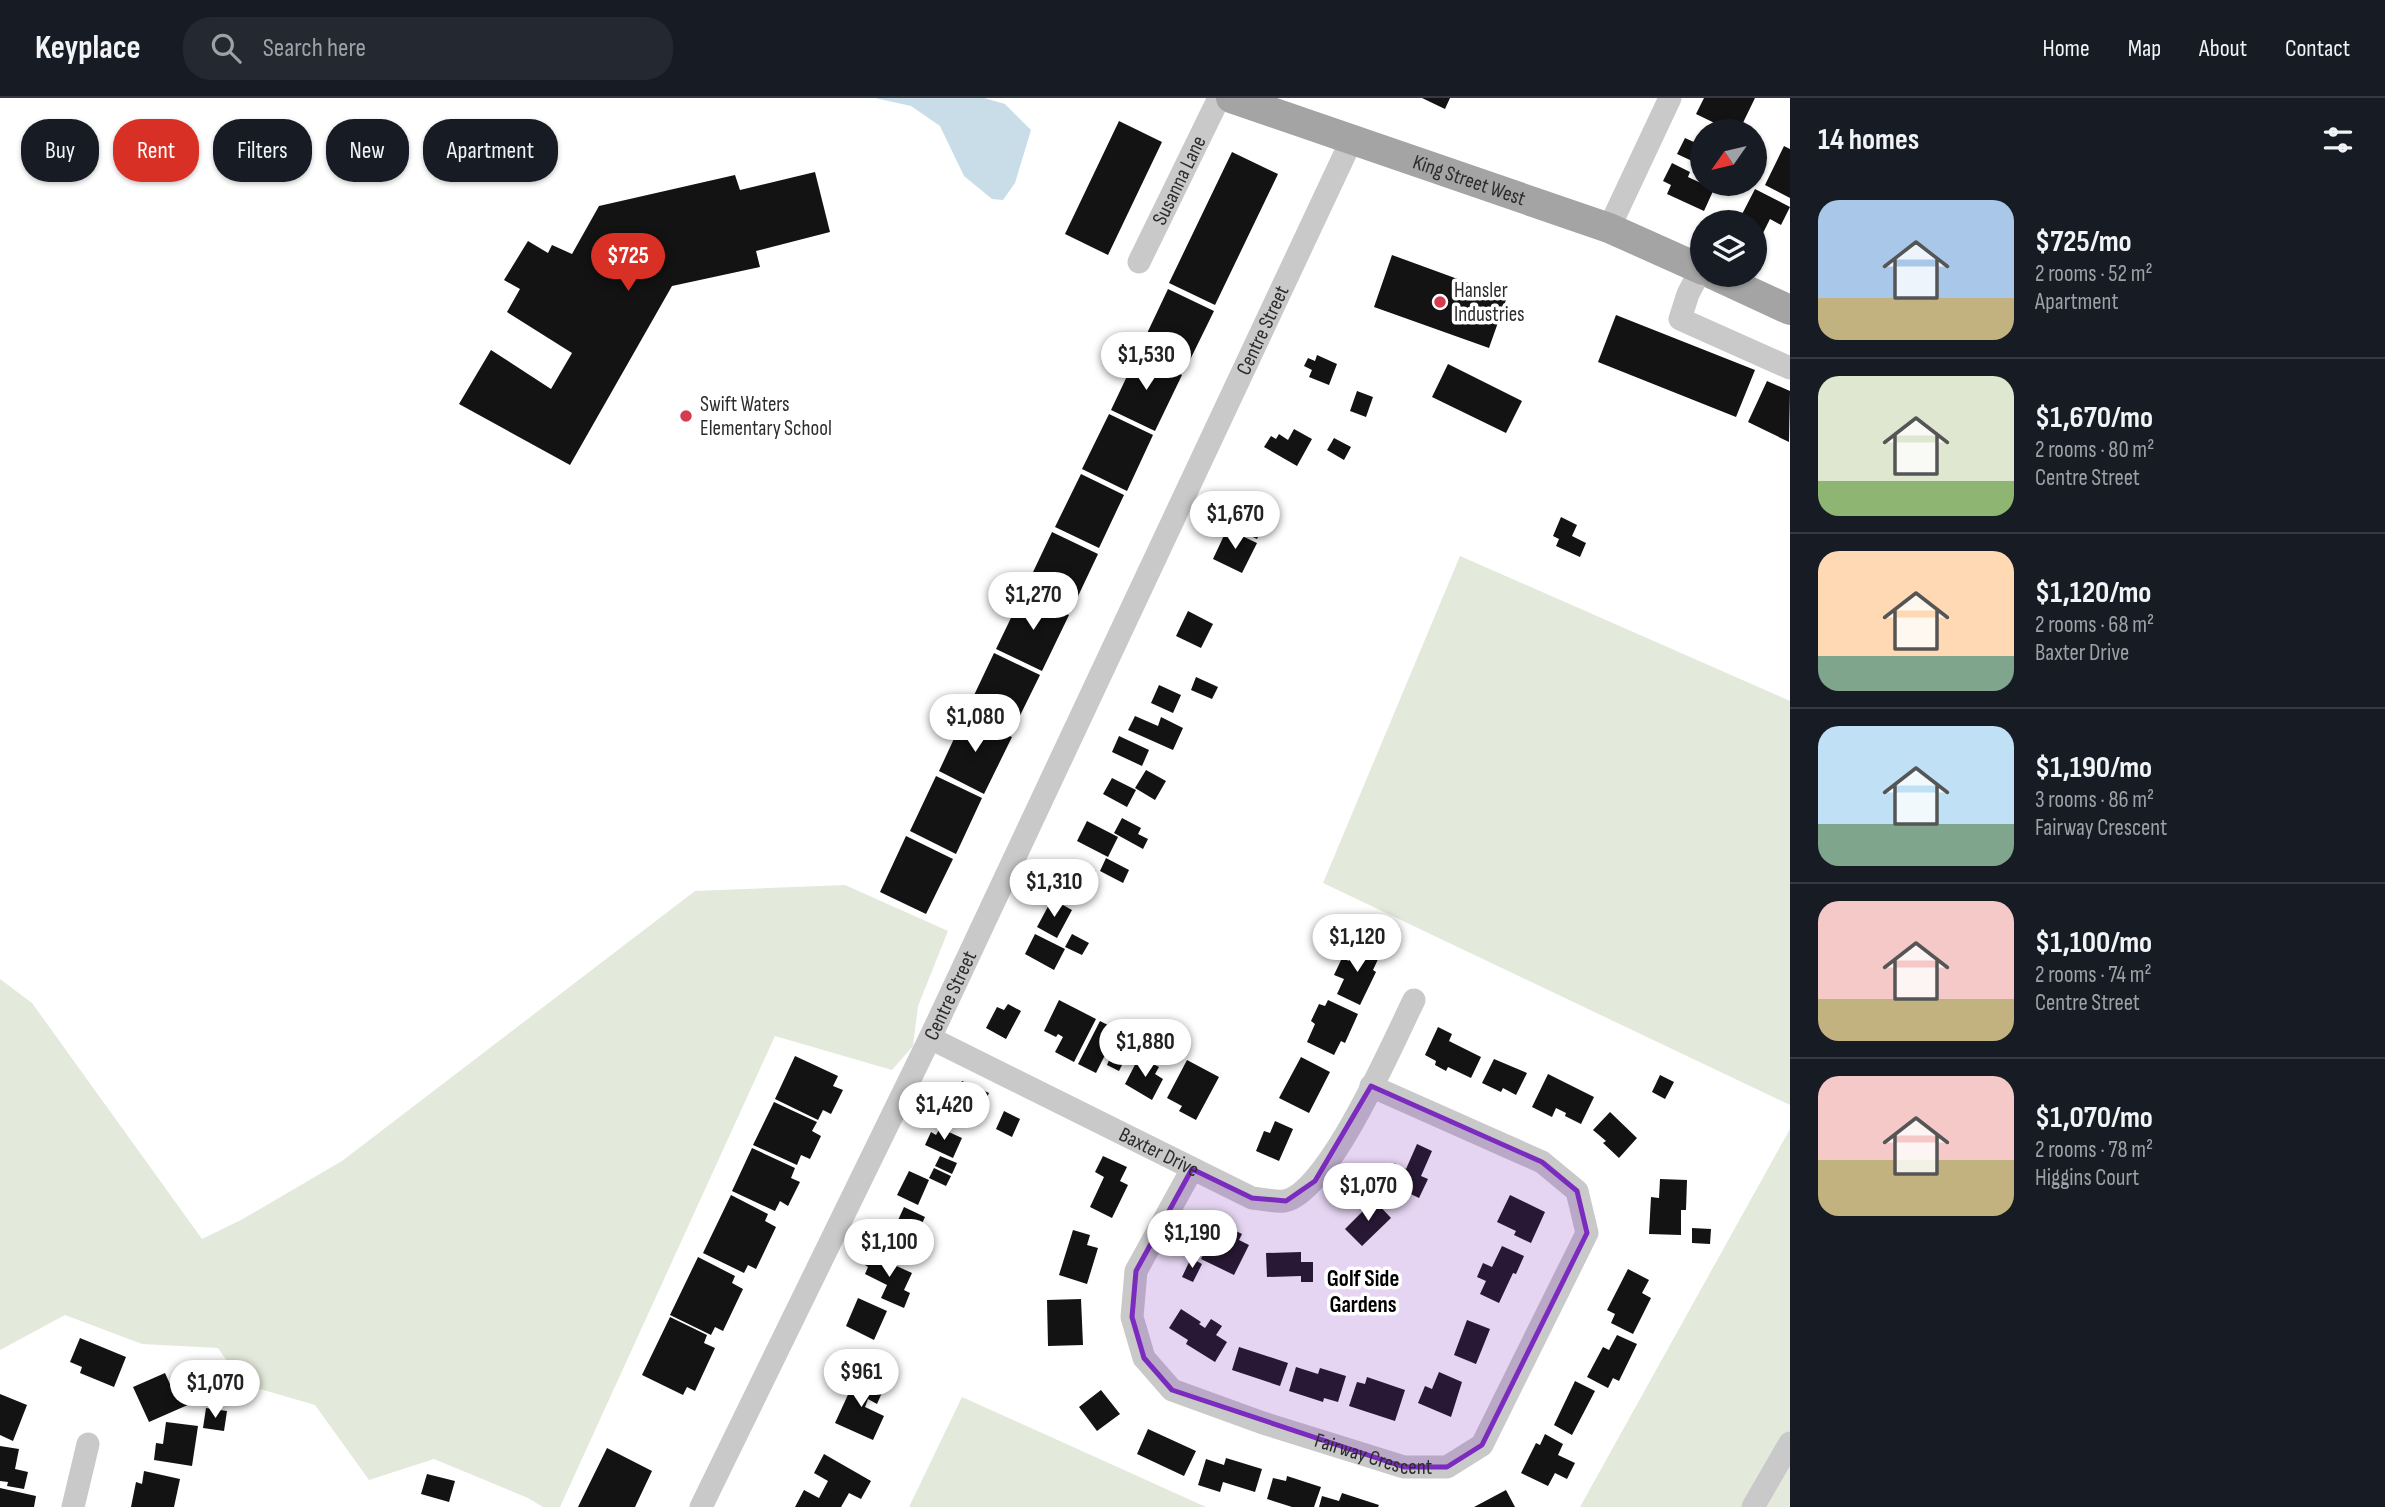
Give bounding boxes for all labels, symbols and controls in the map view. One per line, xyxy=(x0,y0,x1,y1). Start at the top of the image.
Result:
search box xyxy=(183,17,673,80)
text: Keyplace xyxy=(35,28,141,68)
icon: search xyxy=(207,29,245,67)
text: Search here xyxy=(263,33,366,64)
text: Home xyxy=(2042,34,2090,63)
text: Map xyxy=(2128,34,2161,63)
text: About xyxy=(2199,34,2247,63)
text: Contact xyxy=(2285,34,2350,63)
chip: Buy xyxy=(21,119,99,182)
chip: Rent xyxy=(113,119,199,182)
chip: Filters xyxy=(213,119,312,182)
chip: New xyxy=(326,119,409,182)
chip: Apartment xyxy=(423,119,558,182)
north arrow xyxy=(1690,119,1768,196)
map controls xyxy=(1690,119,1767,287)
icon: filters xyxy=(2319,121,2357,159)
text: 14 homes xyxy=(1818,122,1919,158)
street label: Susanna Lane xyxy=(1147,132,1211,229)
street label: King Street West xyxy=(1410,149,1529,211)
button: layers xyxy=(1690,210,1767,287)
text: $725/mo xyxy=(2035,224,2132,260)
icon: home xyxy=(1874,228,1958,312)
pin: $725 xyxy=(587,234,669,293)
text: $725 xyxy=(607,242,649,270)
text: 2 rooms · 52 m² xyxy=(2035,260,2153,288)
place label: Hansler Industries xyxy=(1454,278,1525,327)
street label: Centre Street xyxy=(1231,281,1294,379)
text: Apartment xyxy=(2035,288,2119,316)
marker: Hansler Industries xyxy=(1432,294,1448,310)
pin: $1,530 xyxy=(1089,332,1203,392)
text: $1,530 xyxy=(1117,341,1175,369)
place label: Swift Waters Elementary School xyxy=(700,392,832,441)
text: $1,670/mo xyxy=(2035,400,2153,436)
icon: home xyxy=(1874,404,1958,488)
marker: Swift Waters Elementary School xyxy=(678,408,694,424)
text: 2 rooms · 80 m² xyxy=(2035,436,2154,464)
text: Centre Street xyxy=(2035,464,2140,492)
pin: $1,670 xyxy=(1178,491,1292,551)
text: $1,670 xyxy=(1206,500,1264,528)
pin: $1,270 xyxy=(976,573,1090,632)
text: $1,120/mo xyxy=(2035,575,2151,611)
icon: home xyxy=(1874,579,1958,663)
text: $1,270 xyxy=(1004,581,1062,609)
text: 2 rooms · 68 m² xyxy=(2035,611,2154,639)
text: Baxter Drive xyxy=(2035,639,2129,667)
pin: $1,080 xyxy=(918,694,1032,754)
text: $1,080 xyxy=(945,703,1005,731)
text: $1,190/mo xyxy=(2035,750,2152,786)
icon: home xyxy=(1874,754,1958,838)
text: 3 rooms · 86 m² xyxy=(2035,786,2154,814)
text: Fairway Crescent xyxy=(2035,814,2167,842)
pin: $1,310 xyxy=(997,860,1111,919)
text: $1,310 xyxy=(1026,868,1082,896)
pin: $1,120 xyxy=(1300,914,1414,974)
text: $1,120 xyxy=(1328,923,1386,951)
text: $1,100/mo xyxy=(2035,925,2152,961)
icon: home xyxy=(1874,929,1958,1013)
street label: Centre Street xyxy=(918,947,982,1044)
text: 2 rooms · 74 m² xyxy=(2035,961,2152,989)
text: Centre Street xyxy=(2035,989,2140,1017)
pin: $1,880 xyxy=(1088,1020,1202,1079)
text: $1,880 xyxy=(1115,1028,1175,1056)
pin: $1,420 xyxy=(887,1082,1001,1142)
text: $1,420 xyxy=(915,1091,973,1119)
text: $1,070/mo xyxy=(2035,1100,2153,1136)
icon: home xyxy=(1874,1104,1958,1188)
street label: Baxter Drive xyxy=(1115,1122,1203,1182)
text: 2 rooms · 78 m² xyxy=(2035,1136,2153,1164)
pin: $1,070 xyxy=(1311,1164,1425,1223)
text: Higgins Court xyxy=(2035,1164,2139,1192)
text: $1,070 xyxy=(1339,1172,1397,1200)
pin: $1,190 xyxy=(1135,1210,1249,1270)
text: $1,190 xyxy=(1163,1219,1221,1247)
pin: $1,100 xyxy=(832,1220,946,1279)
text: $1,100 xyxy=(860,1228,918,1256)
district label: Golf Side Gardens xyxy=(1327,1265,1399,1319)
pin: $961 xyxy=(820,1350,902,1409)
text: $961 xyxy=(840,1358,882,1386)
pin: $1,070 xyxy=(158,1360,272,1420)
text: $1,070 xyxy=(186,1369,244,1397)
street label: Fairway Crescent xyxy=(1312,1427,1432,1480)

